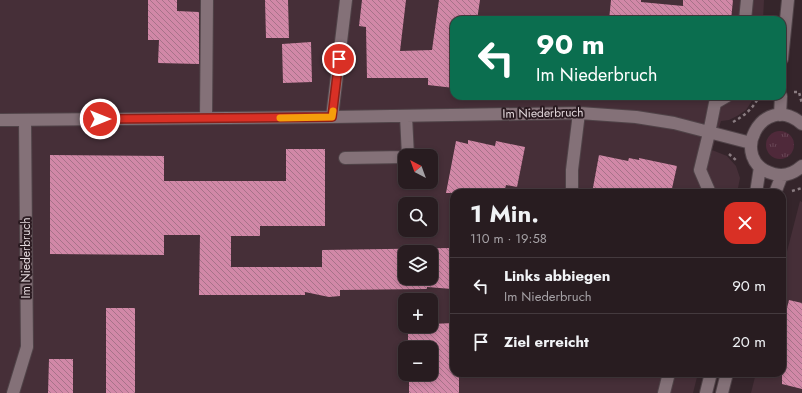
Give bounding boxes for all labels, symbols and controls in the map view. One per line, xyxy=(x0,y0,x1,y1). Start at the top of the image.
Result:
text: 90 m xyxy=(536,24,605,65)
icon: left xyxy=(470,32,522,84)
pin xyxy=(322,42,356,76)
icon: arrive xyxy=(328,48,350,70)
text: Im Niederbruch xyxy=(536,62,657,88)
position arrow xyxy=(79,98,121,140)
street label: Im Niederbruch xyxy=(502,103,584,123)
north arrow xyxy=(398,149,438,189)
map controls xyxy=(398,149,438,381)
text: 1 Min. xyxy=(470,196,539,231)
button: search xyxy=(398,197,438,237)
button: close xyxy=(724,202,766,244)
street label: Im Niederbruch xyxy=(17,218,35,298)
text: 110 m · 19:58 xyxy=(470,229,547,248)
button: layers xyxy=(398,245,438,285)
text: Links abbiegen xyxy=(504,265,610,287)
icon: left xyxy=(470,275,492,297)
text: 90 m xyxy=(732,275,766,297)
text: Im Niederbruch xyxy=(504,287,592,306)
button: + xyxy=(398,293,438,333)
icon: arrive xyxy=(470,331,492,353)
text: Ziel erreicht xyxy=(504,331,589,353)
text: 20 m xyxy=(732,331,766,353)
button: − xyxy=(398,341,438,381)

